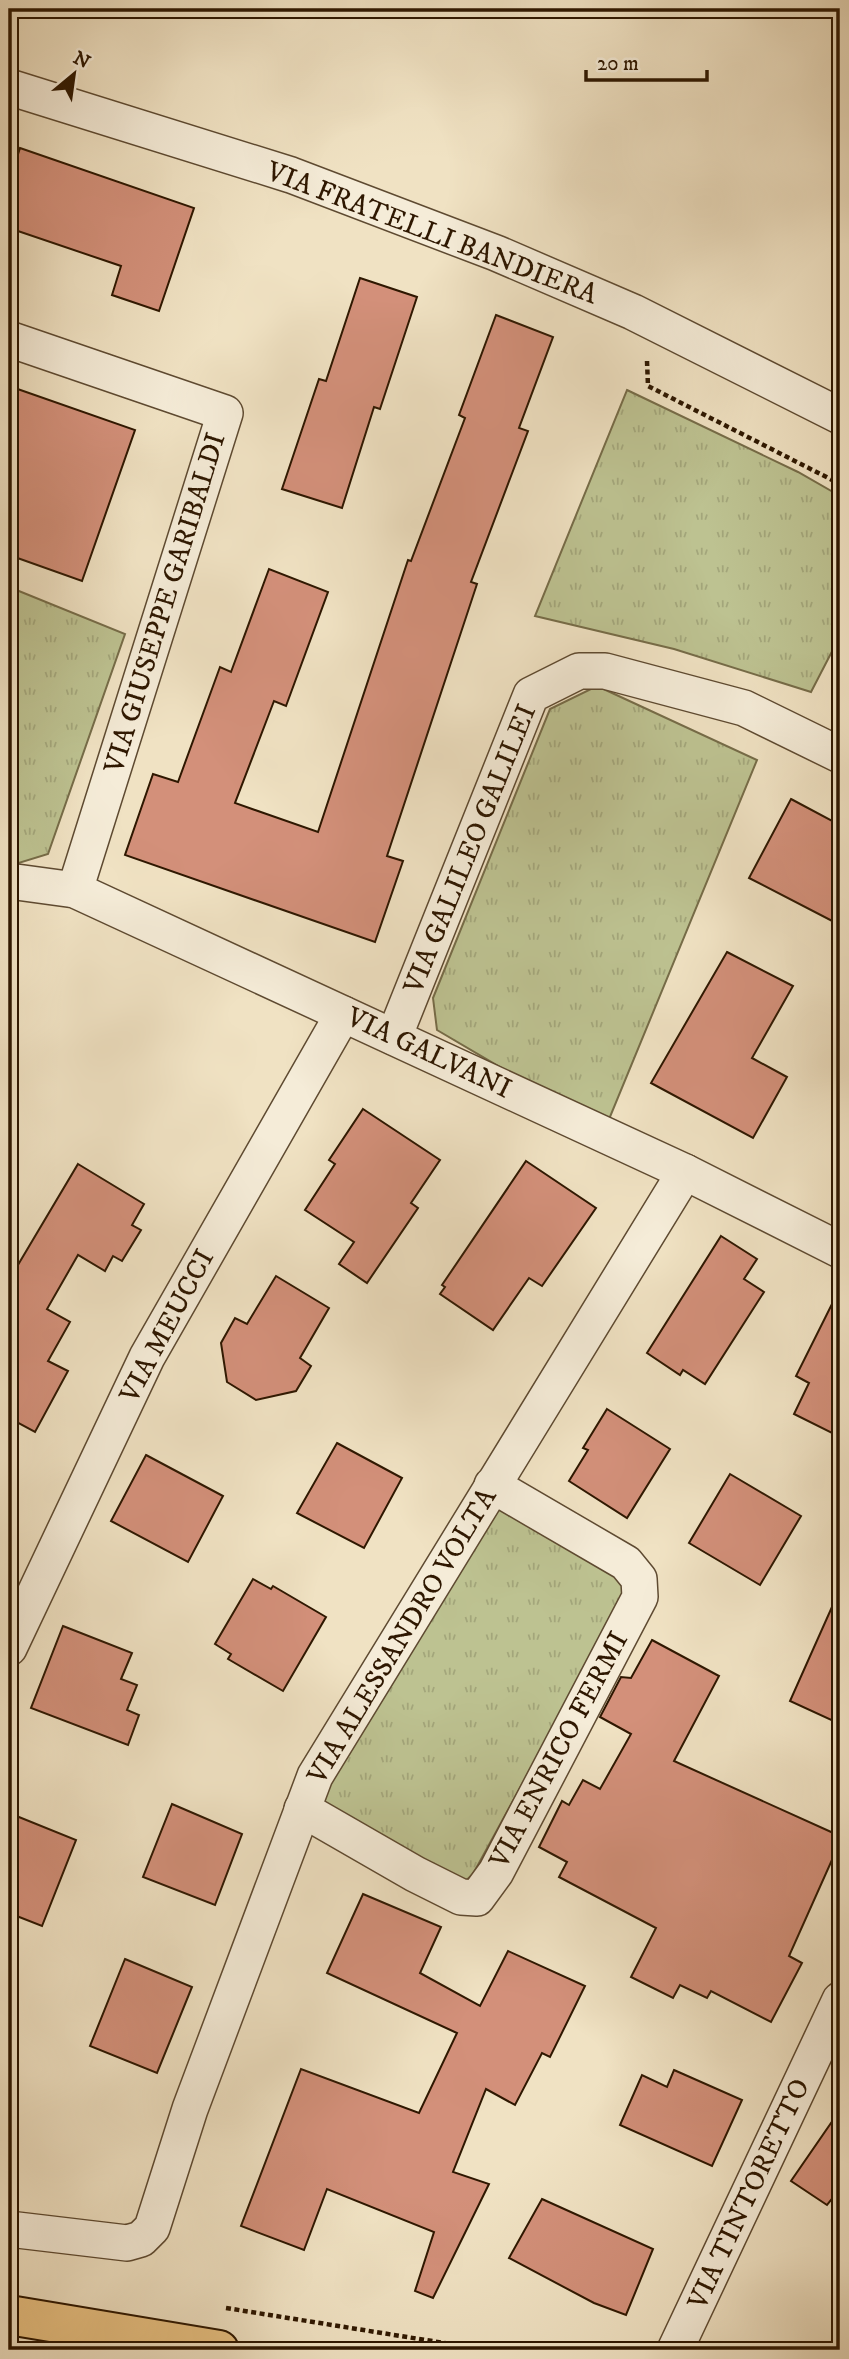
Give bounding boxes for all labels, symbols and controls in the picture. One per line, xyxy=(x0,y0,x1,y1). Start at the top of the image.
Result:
north arrow xyxy=(38,38,108,108)
scale bar xyxy=(586,38,707,82)
text: N xyxy=(69,47,94,74)
text: 20 m xyxy=(597,51,639,77)
street label: VIA FRATELLI BANDIERA xyxy=(261,153,604,313)
street label: VIA GIUSEPPE GARIBALDI xyxy=(96,429,234,778)
street label: VIA GALILEO GALILEI xyxy=(396,699,544,1000)
street label: VIA GALVANI xyxy=(340,999,517,1106)
street label: VIA MEUCCI xyxy=(112,1243,222,1410)
street label: VIA ALESSANDRO VOLTA xyxy=(299,1481,505,1791)
street label: VIA ENRICO FERMI xyxy=(481,1626,636,1875)
street label: VIA TINTORETTO xyxy=(680,2073,818,2316)

